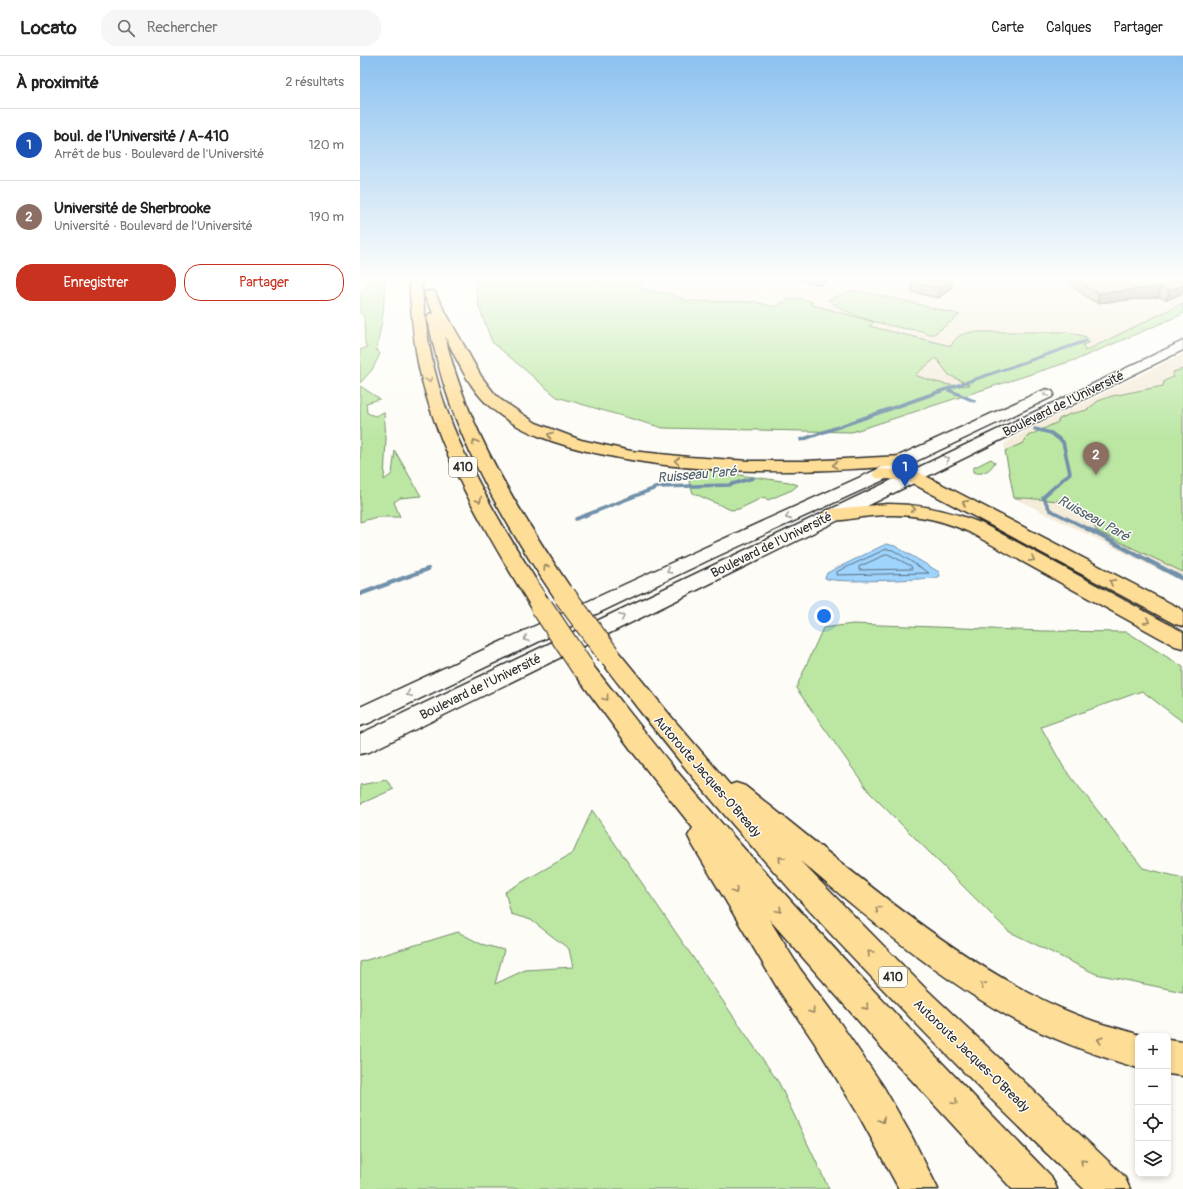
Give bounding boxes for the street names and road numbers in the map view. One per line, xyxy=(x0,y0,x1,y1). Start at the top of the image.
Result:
street label: Boulevard de l'Université xyxy=(1000,368,1127,440)
road number: 410 xyxy=(449,457,477,477)
street label: Boulevard de l'Université xyxy=(708,509,835,581)
street label: Boulevard de l'Université xyxy=(417,651,544,723)
street label: Autoroute Jacques-O'Bready xyxy=(650,713,764,841)
road number: 410 xyxy=(879,967,907,987)
street label: Autoroute Jacques-O'Bready xyxy=(910,996,1033,1116)

